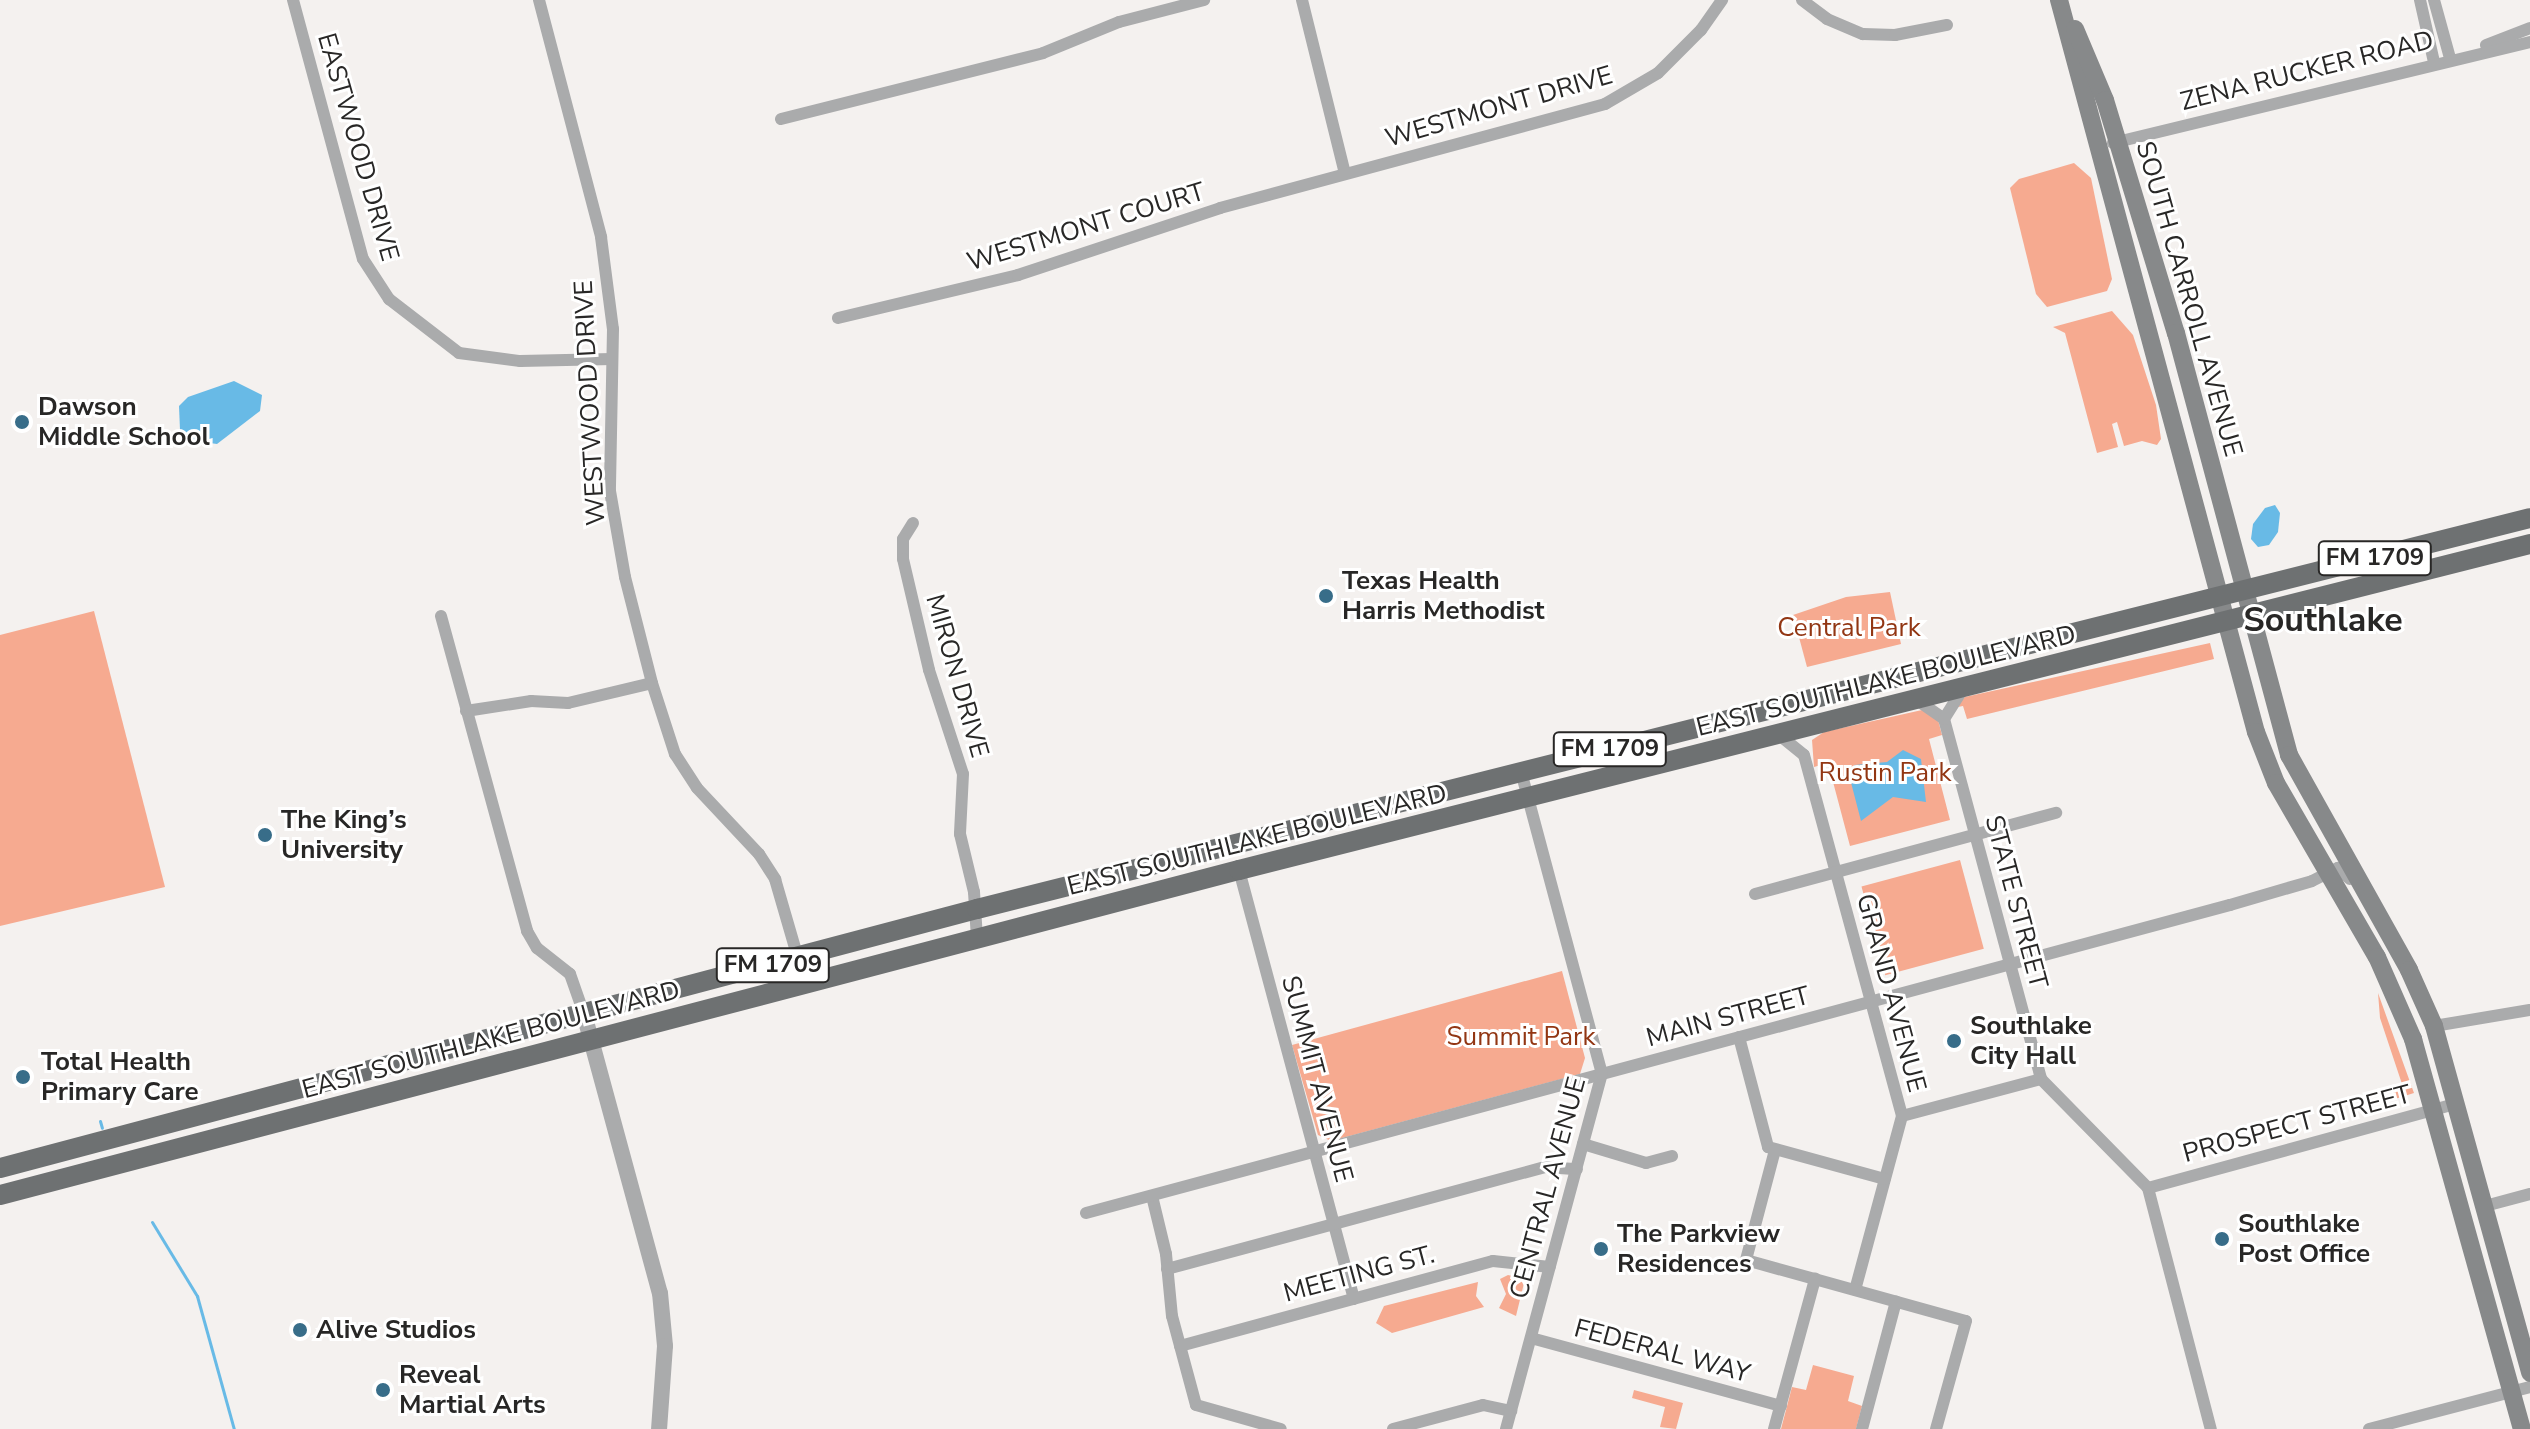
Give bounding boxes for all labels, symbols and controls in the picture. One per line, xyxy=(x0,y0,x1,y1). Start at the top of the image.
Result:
street label: ZENA RUCKER ROAD xyxy=(2177,24,2437,118)
street label: EASTWOOD DRIVE xyxy=(311,29,405,265)
street label: WESTMONT DRIVE xyxy=(1382,60,1616,154)
street label: SOUTH CARROLL AVENUE xyxy=(2129,138,2249,460)
street label: WESTMONT COURT xyxy=(963,176,1209,278)
street label: WESTWOOD DRIVE xyxy=(568,280,612,526)
place label: Dawson Middle School xyxy=(38,391,210,452)
marker: Dawson Middle School xyxy=(13,413,31,431)
road number: FM 1709 xyxy=(2317,538,2433,578)
place label: Texas Health Harris Methodist xyxy=(1342,565,1545,626)
marker: Texas Health Harris Methodist xyxy=(1317,587,1335,605)
street label: MIRON DRIVE xyxy=(919,591,995,761)
district label: Southlake xyxy=(2243,601,2403,641)
park label: Central Park xyxy=(1777,612,1921,644)
street label: EAST SOUTHLAKE BOULEVARD xyxy=(1693,619,2079,743)
road number: FM 1709 xyxy=(1552,729,1668,769)
park label: Rustin Park xyxy=(1819,757,1951,789)
street label: EAST SOUTHLAKE BOULEVARD xyxy=(1064,778,1450,902)
place label: The King’s University xyxy=(281,804,407,866)
street label: STATE STREET xyxy=(1978,812,2054,992)
marker: The King’s University xyxy=(256,826,274,844)
street label: GRAND AVENUE xyxy=(1850,890,1932,1096)
road number: FM 1709 xyxy=(715,945,831,985)
street label: SUMMIT AVENUE xyxy=(1274,972,1360,1186)
street label: EAST SOUTHLAKE BOULEVARD xyxy=(299,974,683,1106)
street label: MAIN STREET xyxy=(1643,980,1813,1054)
place label: Southlake City Hall xyxy=(1970,1010,2092,1072)
park label: Summit Park xyxy=(1447,1021,1595,1053)
marker: Southlake City Hall xyxy=(1945,1032,1963,1050)
place label: Total Health Primary Care xyxy=(41,1046,199,1108)
marker: Total Health Primary Care xyxy=(12,1066,34,1088)
street label: CENTRAL AVENUE xyxy=(1503,1074,1593,1302)
street label: PROSPECT STREET xyxy=(2179,1079,2415,1169)
place label: Southlake Post Office xyxy=(2238,1208,2370,1270)
place label: The Parkview Residences xyxy=(1617,1218,1780,1280)
marker: Southlake Post Office xyxy=(2213,1230,2231,1248)
street label: MEETING ST. xyxy=(1280,1239,1438,1309)
marker: The Parkview Residences xyxy=(1592,1240,1610,1258)
street label: FEDERAL WAY xyxy=(1571,1313,1753,1389)
place label: Alive Studios xyxy=(316,1314,476,1346)
marker: Alive Studios xyxy=(291,1321,309,1339)
place label: Reveal Martial Arts xyxy=(399,1359,546,1420)
marker: Reveal Martial Arts xyxy=(374,1381,392,1399)

